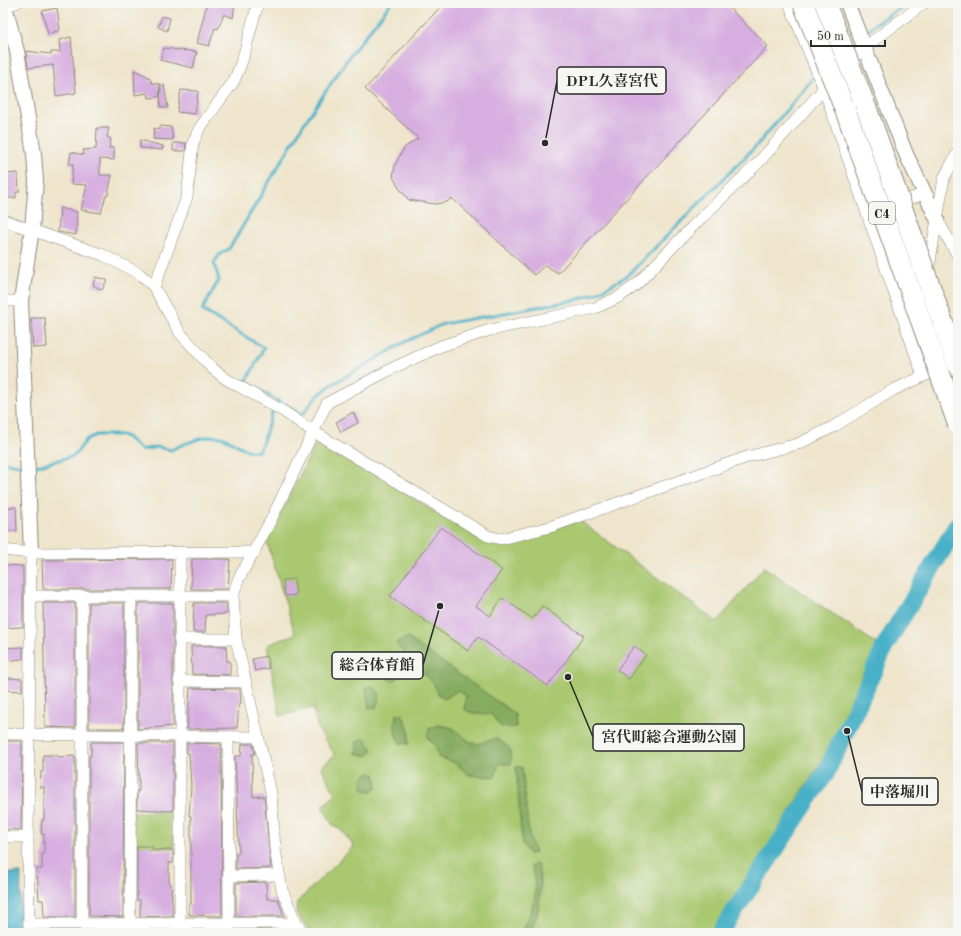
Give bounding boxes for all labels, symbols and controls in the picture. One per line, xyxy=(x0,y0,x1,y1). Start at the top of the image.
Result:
scale bar xyxy=(811,22,885,48)
text: 50 m xyxy=(817,30,844,43)
callout: DPL久喜宮代 xyxy=(557,67,666,94)
text: DPL久喜宮代 xyxy=(566,72,658,90)
road number: C4 xyxy=(869,202,895,224)
callout: 総合体育館 xyxy=(332,652,423,679)
text: 総合体育館 xyxy=(339,657,415,674)
callout: 宮代町総合運動公園 xyxy=(593,724,744,751)
text: 宮代町総合運動公園 xyxy=(601,728,737,746)
callout: 中落堀川 xyxy=(862,778,938,805)
text: 中落堀川 xyxy=(870,784,930,801)

